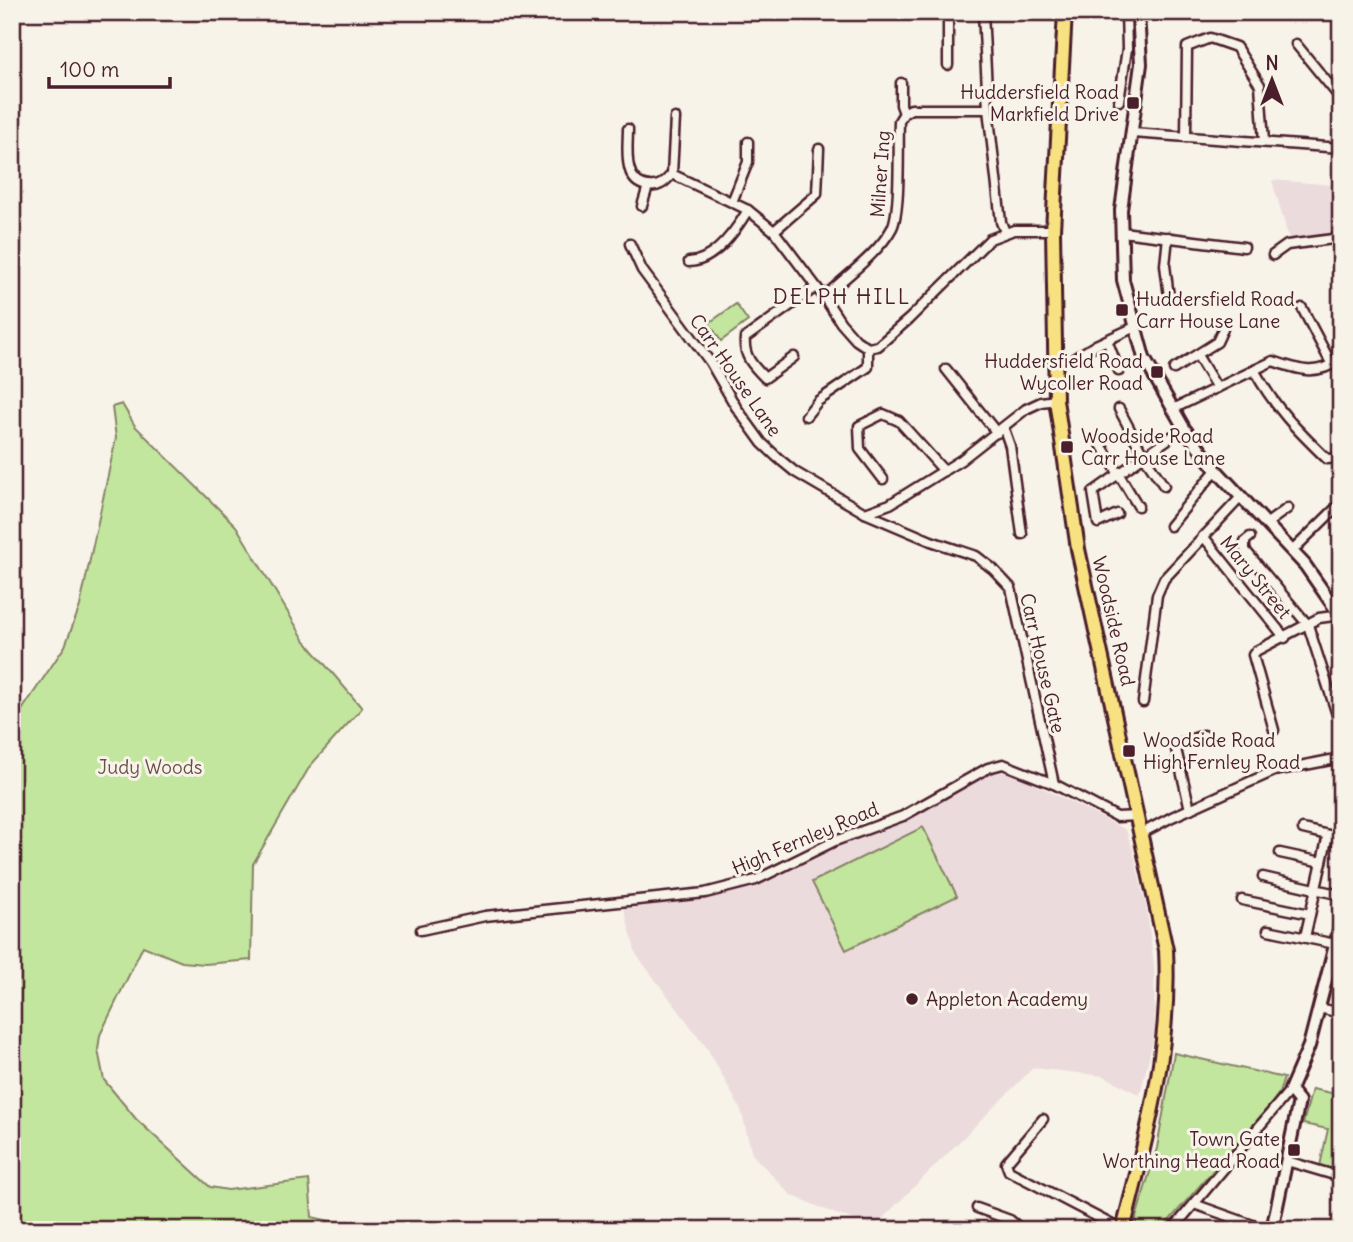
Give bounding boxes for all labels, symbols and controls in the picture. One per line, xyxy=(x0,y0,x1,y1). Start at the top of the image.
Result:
scale bar xyxy=(49,46,170,90)
north arrow xyxy=(1238,46,1308,116)
text: N xyxy=(1265,51,1279,75)
text: 100 m xyxy=(60,56,119,83)
place label: Huddersfield Road Markfield Drive xyxy=(960,80,1119,126)
marker: Huddersfield Road Markfield Drive xyxy=(1125,95,1141,111)
street label: Milner Ing xyxy=(865,130,895,218)
district label: DELPH HILL xyxy=(773,283,911,310)
place label: Huddersfield Road Carr House Lane xyxy=(1136,287,1295,333)
marker: Huddersfield Road Carr House Lane xyxy=(1114,302,1130,318)
street label: Carr House Lane xyxy=(685,309,787,441)
place label: Huddersfield Road Wycoller Road xyxy=(984,349,1143,395)
marker: Huddersfield Road Wycoller Road xyxy=(1149,364,1165,380)
place label: Woodside Road Carr House Lane xyxy=(1081,424,1225,470)
marker: Woodside Road Carr House Lane xyxy=(1059,439,1075,455)
street label: Mary Street xyxy=(1215,531,1297,623)
street label: Woodside Road xyxy=(1087,554,1141,688)
street label: Carr House Gate xyxy=(1015,591,1071,735)
place label: Woodside Road High Fernley Road xyxy=(1143,728,1300,774)
marker: Woodside Road High Fernley Road xyxy=(1121,743,1137,759)
park label: Judy Woods xyxy=(98,755,202,779)
street label: High Fernley Road xyxy=(728,796,882,880)
place label: Appleton Academy xyxy=(926,987,1088,1011)
marker: Appleton Academy xyxy=(904,991,920,1007)
place label: Town Gate Worthing Head Road xyxy=(1102,1127,1280,1173)
marker: Town Gate Worthing Head Road xyxy=(1286,1142,1302,1158)

